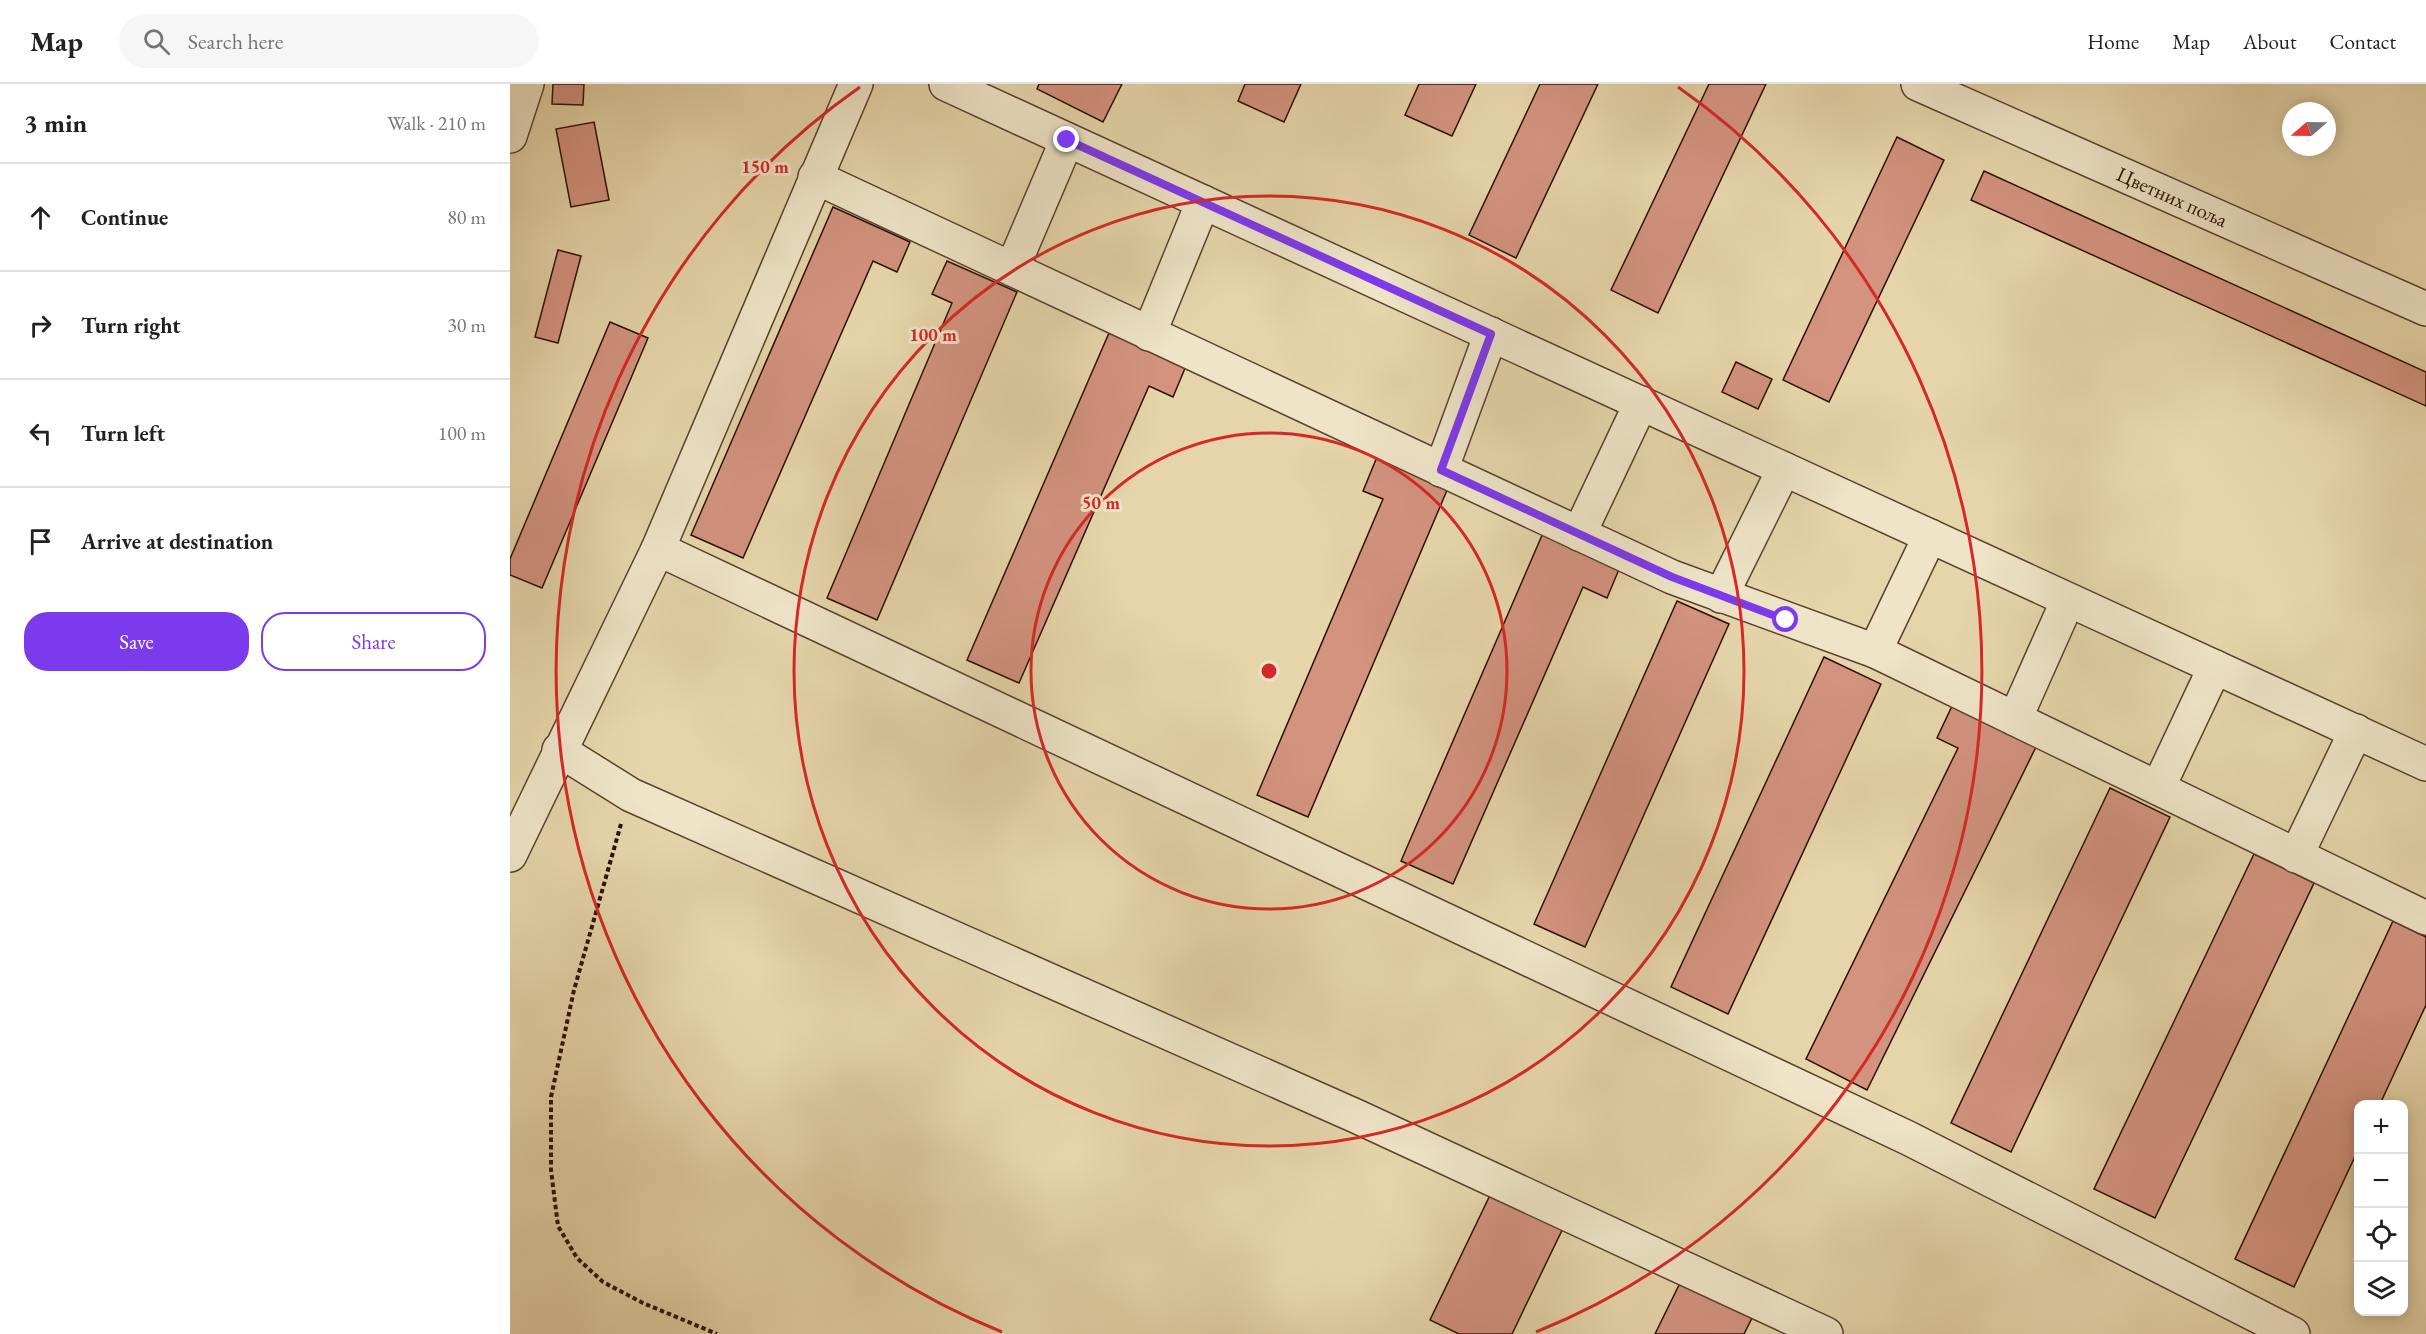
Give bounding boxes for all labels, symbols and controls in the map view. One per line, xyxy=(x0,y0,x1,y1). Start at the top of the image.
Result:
search box xyxy=(119,14,539,68)
text: Map xyxy=(30,23,83,59)
icon: search xyxy=(140,25,173,58)
text: Search here xyxy=(188,27,283,56)
text: Home xyxy=(2087,28,2139,55)
text: Map xyxy=(2172,28,2210,55)
text: About xyxy=(2243,28,2296,55)
text: Contact xyxy=(2329,28,2396,55)
north arrow xyxy=(2282,102,2336,156)
text: 3 min xyxy=(24,106,87,140)
text: Walk · 210 m xyxy=(387,110,486,136)
route end xyxy=(1053,126,1079,152)
text: 150 m xyxy=(741,155,789,178)
street label: Цветних поља xyxy=(2112,160,2233,233)
icon: ahead xyxy=(24,201,57,234)
text: Continue xyxy=(81,203,168,232)
text: 80 m xyxy=(447,204,486,230)
icon: right xyxy=(24,309,57,342)
text: Turn right xyxy=(81,311,180,340)
text: 30 m xyxy=(447,312,486,338)
text: 100 m xyxy=(909,323,957,346)
icon: left xyxy=(24,417,57,450)
text: Turn left xyxy=(81,419,165,448)
text: 100 m xyxy=(438,420,486,446)
text: 50 m xyxy=(1082,491,1120,514)
icon: arrive xyxy=(24,525,57,558)
text: Arrive at destination xyxy=(81,527,273,556)
route start xyxy=(1772,606,1798,632)
button: Save xyxy=(24,612,249,671)
button: Share xyxy=(261,612,486,671)
centre of rings xyxy=(1259,661,1279,681)
map controls xyxy=(2354,1100,2408,1316)
button: + xyxy=(2354,1100,2408,1154)
button: − xyxy=(2354,1154,2408,1208)
button: locate xyxy=(2354,1208,2408,1262)
button: layers xyxy=(2354,1262,2408,1316)

